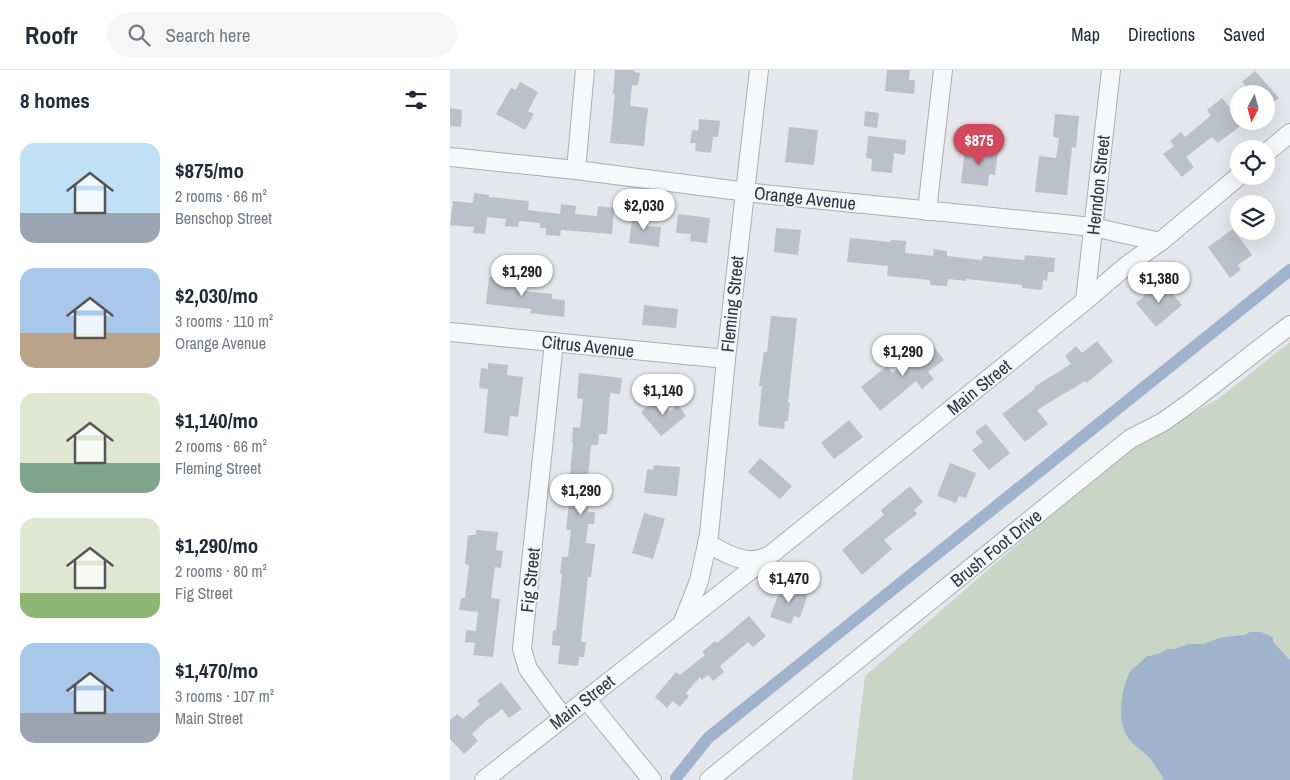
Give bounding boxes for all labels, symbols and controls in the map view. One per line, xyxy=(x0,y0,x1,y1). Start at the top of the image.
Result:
search box xyxy=(107,12,457,57)
text: Roofr xyxy=(25,19,77,51)
icon: search xyxy=(125,21,153,49)
text: Search here xyxy=(165,22,250,48)
text: Map xyxy=(1071,22,1100,47)
text: Directions xyxy=(1128,22,1195,47)
text: Saved xyxy=(1223,22,1265,47)
north arrow xyxy=(1230,85,1275,130)
map controls xyxy=(1230,85,1275,240)
text: 8 homes xyxy=(20,86,90,115)
icon: filters xyxy=(402,86,430,114)
pin: $875 xyxy=(949,124,1009,166)
text: $875 xyxy=(964,129,994,151)
street label: Herndon Street xyxy=(1080,134,1116,236)
button: locate xyxy=(1230,140,1275,185)
text: $875/mo xyxy=(175,156,244,185)
icon: home xyxy=(60,163,120,223)
street label: Orange Avenue xyxy=(753,180,857,216)
text: 2 rooms · 66 m² xyxy=(175,185,267,207)
pin: $2,030 xyxy=(603,189,685,231)
text: $2,030 xyxy=(624,194,664,216)
button: layers xyxy=(1230,195,1275,240)
text: Benschop Street xyxy=(175,207,272,229)
pin: $1,290 xyxy=(481,254,563,297)
street label: Fleming Street xyxy=(715,255,749,353)
text: $1,290 xyxy=(502,260,542,282)
pin: $1,380 xyxy=(1118,262,1200,304)
text: $1,380 xyxy=(1139,267,1179,289)
text: $2,030/mo xyxy=(175,281,258,310)
icon: home xyxy=(60,288,120,348)
text: 3 rooms · 110 m² xyxy=(175,310,273,332)
street label: Citrus Avenue xyxy=(541,329,635,363)
text: Orange Avenue xyxy=(175,332,266,354)
pin: $1,290 xyxy=(862,334,944,377)
text: $1,290 xyxy=(883,340,923,362)
street label: Main Street xyxy=(941,353,1017,421)
pin: $1,140 xyxy=(622,374,704,416)
text: $1,140 xyxy=(643,379,683,401)
text: $1,140/mo xyxy=(175,406,258,435)
icon: home xyxy=(60,413,120,473)
text: 2 rooms · 66 m² xyxy=(175,435,267,457)
text: Fleming Street xyxy=(175,457,261,479)
pin: $1,290 xyxy=(540,474,622,516)
text: $1,290 xyxy=(561,479,601,501)
street label: Brush Foot Drive xyxy=(945,503,1047,593)
text: $1,290/mo xyxy=(175,531,258,560)
icon: home xyxy=(60,538,120,598)
street label: Fig Street xyxy=(514,546,546,614)
text: 2 rooms · 80 m² xyxy=(175,560,267,582)
pin: $1,470 xyxy=(748,562,830,604)
text: $1,470 xyxy=(769,567,809,589)
text: Fig Street xyxy=(175,582,233,604)
text: $1,470/mo xyxy=(175,656,258,685)
icon: home xyxy=(60,663,120,723)
street label: Main Street xyxy=(544,669,620,735)
text: 3 rooms · 107 m² xyxy=(175,685,274,707)
text: Main Street xyxy=(175,707,243,729)

